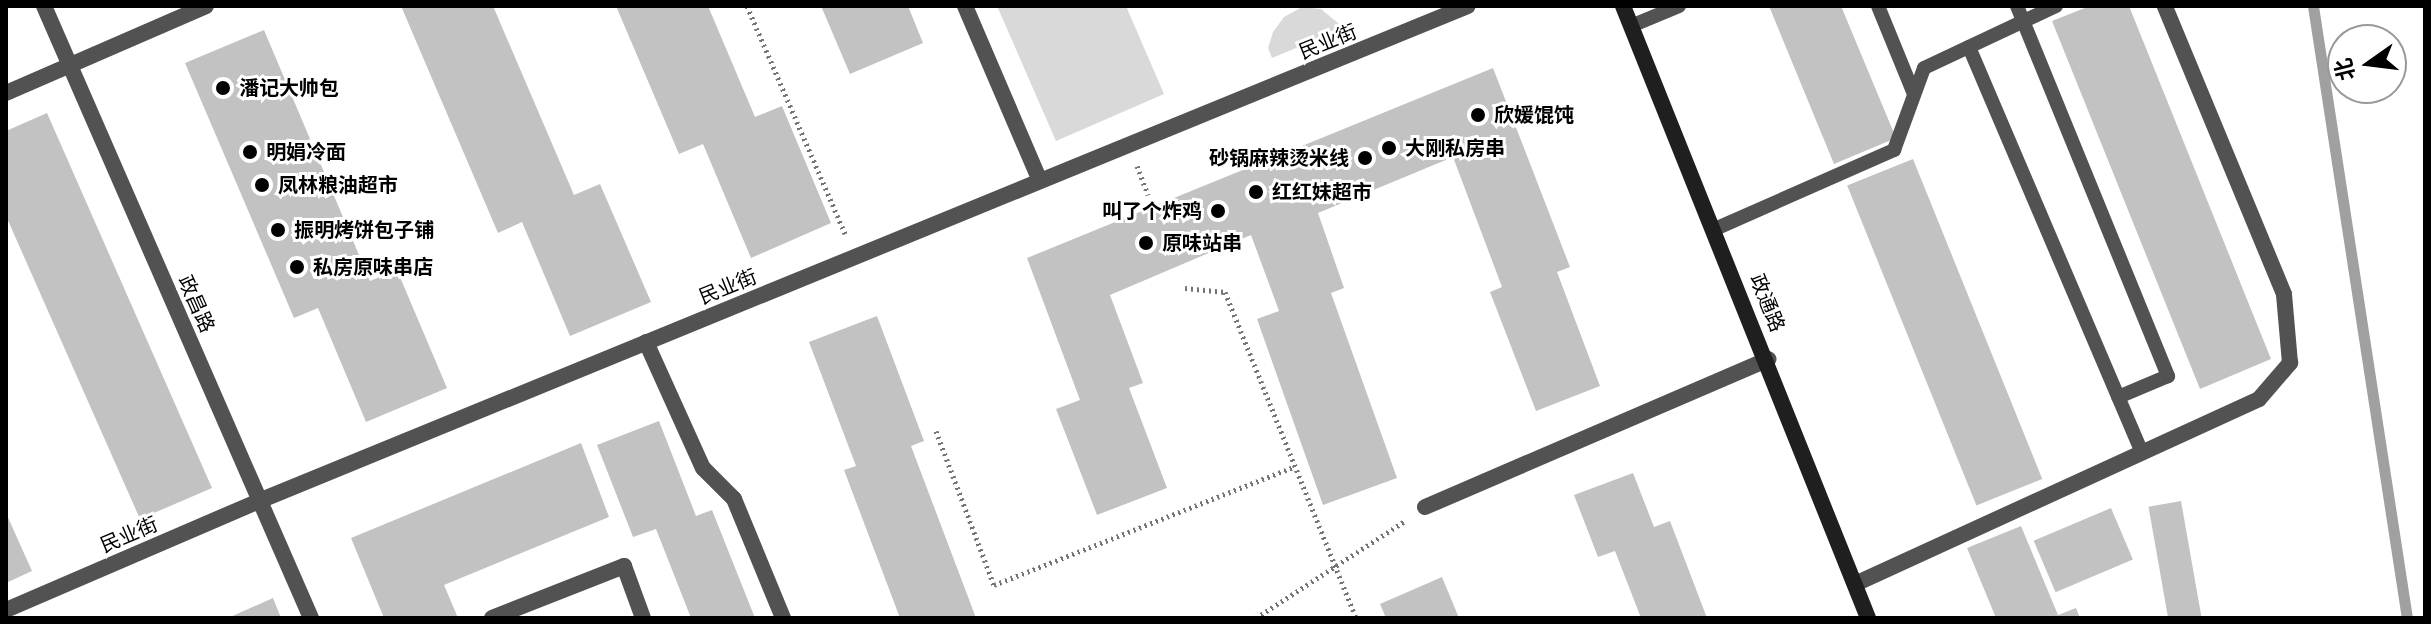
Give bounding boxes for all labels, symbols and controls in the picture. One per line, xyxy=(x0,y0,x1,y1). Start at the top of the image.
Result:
street label: 民业街 xyxy=(1296,20,1360,64)
north arrow xyxy=(2327,24,2407,104)
text: 北 xyxy=(2330,56,2360,83)
place label: 潘记大帅包 xyxy=(239,76,339,100)
marker: 潘记大帅包 xyxy=(214,79,232,97)
place label: 欣媛馄饨 xyxy=(1494,103,1574,127)
marker: 欣媛馄饨 xyxy=(1469,106,1487,124)
place label: 大刚私房串 xyxy=(1405,136,1505,160)
marker: 大刚私房串 xyxy=(1380,139,1398,157)
place label: 明娟冷面 xyxy=(266,140,346,164)
marker: 明娟冷面 xyxy=(241,143,259,161)
place label: 砂锅麻辣烫米线 xyxy=(1209,146,1349,170)
marker: 砂锅麻辣烫米线 xyxy=(1356,149,1374,167)
place label: 凤林粮油超市 xyxy=(278,173,398,197)
marker: 凤林粮油超市 xyxy=(253,176,271,194)
place label: 红红妹超市 xyxy=(1272,180,1372,204)
marker: 红红妹超市 xyxy=(1247,183,1265,201)
place label: 叫了个炸鸡 xyxy=(1102,199,1202,223)
marker: 叫了个炸鸡 xyxy=(1209,202,1227,220)
place label: 振明烤饼包子铺 xyxy=(294,218,434,242)
marker: 振明烤饼包子铺 xyxy=(269,221,287,239)
place label: 原味站串 xyxy=(1162,231,1242,255)
marker: 原味站串 xyxy=(1137,234,1155,252)
place label: 私房原味串店 xyxy=(313,255,433,279)
marker: 私房原味串店 xyxy=(288,258,306,276)
street label: 民业街 xyxy=(696,265,760,309)
street label: 政通路 xyxy=(1745,271,1789,335)
street label: 政昌路 xyxy=(173,272,219,336)
street label: 民业街 xyxy=(97,512,161,558)

